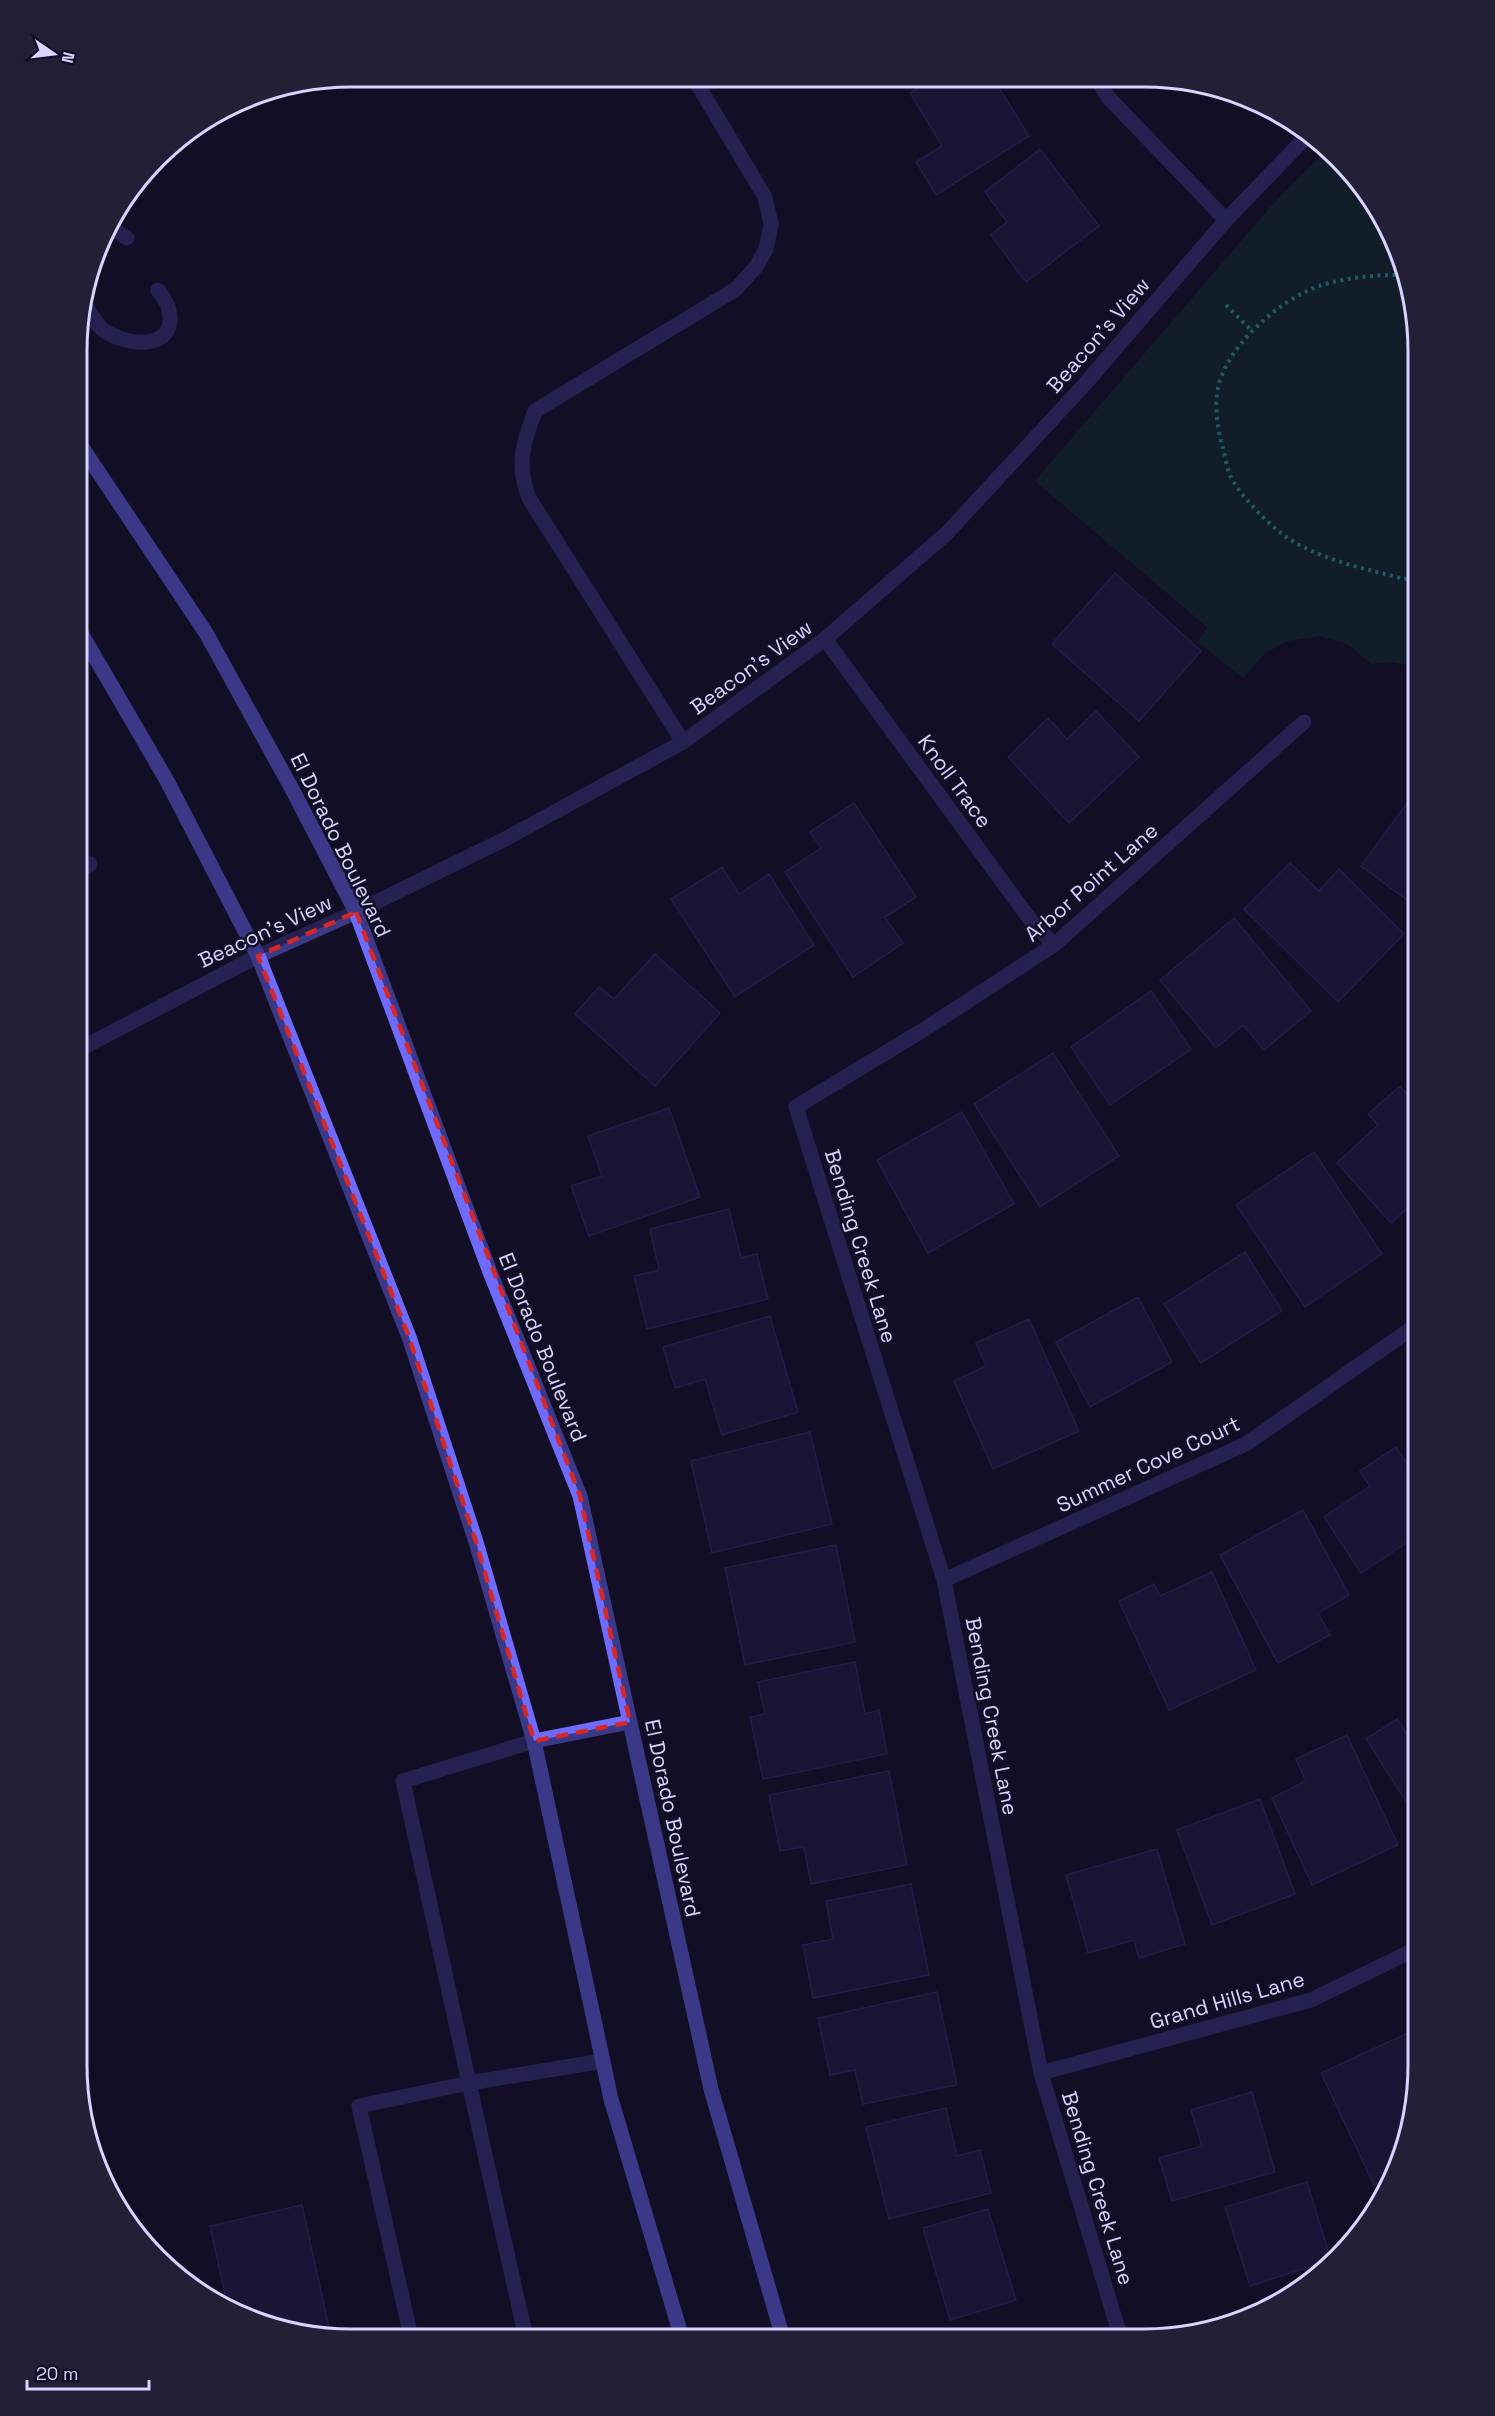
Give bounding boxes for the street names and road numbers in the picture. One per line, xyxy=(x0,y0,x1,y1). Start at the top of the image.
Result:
street label: Beacon's View xyxy=(1040,272,1156,398)
street label: Beacon's View xyxy=(685,614,817,720)
street label: Knoll Trace xyxy=(912,729,998,833)
street label: El Dorado Boulevard xyxy=(285,749,397,941)
street label: Arbor Point Lane xyxy=(1019,817,1163,947)
street label: Beacon's View xyxy=(194,888,336,974)
street label: Bending Creek Lane xyxy=(819,1146,903,1346)
street label: El Dorado Boulevard xyxy=(493,1249,593,1445)
street label: Summer Cove Court xyxy=(1052,1410,1244,1518)
street label: Bending Creek Lane xyxy=(960,1615,1024,1817)
street label: El Dorado Boulevard xyxy=(639,1717,707,1919)
street label: Grand Hills Lane xyxy=(1146,1965,1308,2035)
street label: Bending Creek Lane xyxy=(1056,2088,1140,2288)

